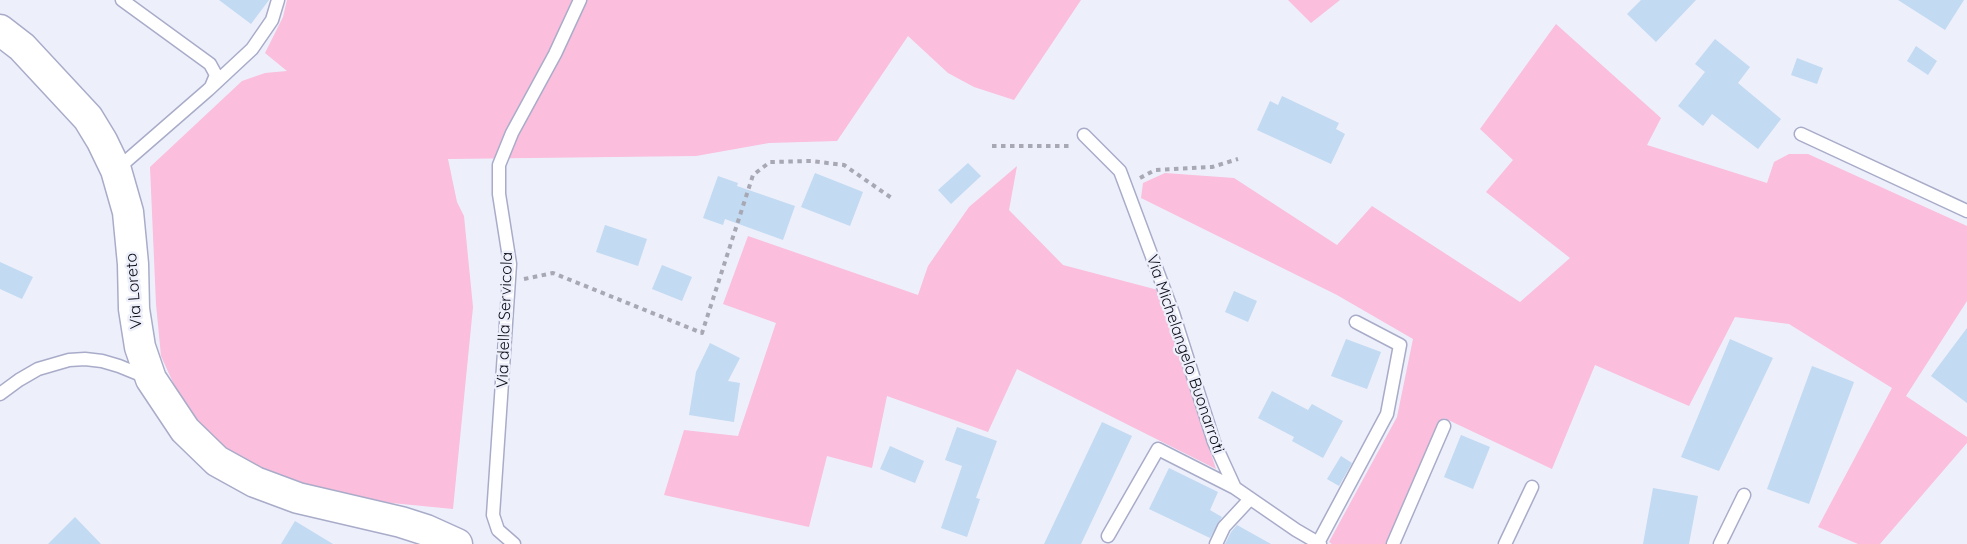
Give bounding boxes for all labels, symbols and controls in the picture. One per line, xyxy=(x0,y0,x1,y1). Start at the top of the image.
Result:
street label: Via della Servicola xyxy=(493,251,517,389)
street label: Via Loreto xyxy=(122,252,146,330)
street label: Via Michelangelo Buonarroti xyxy=(1142,252,1228,456)

